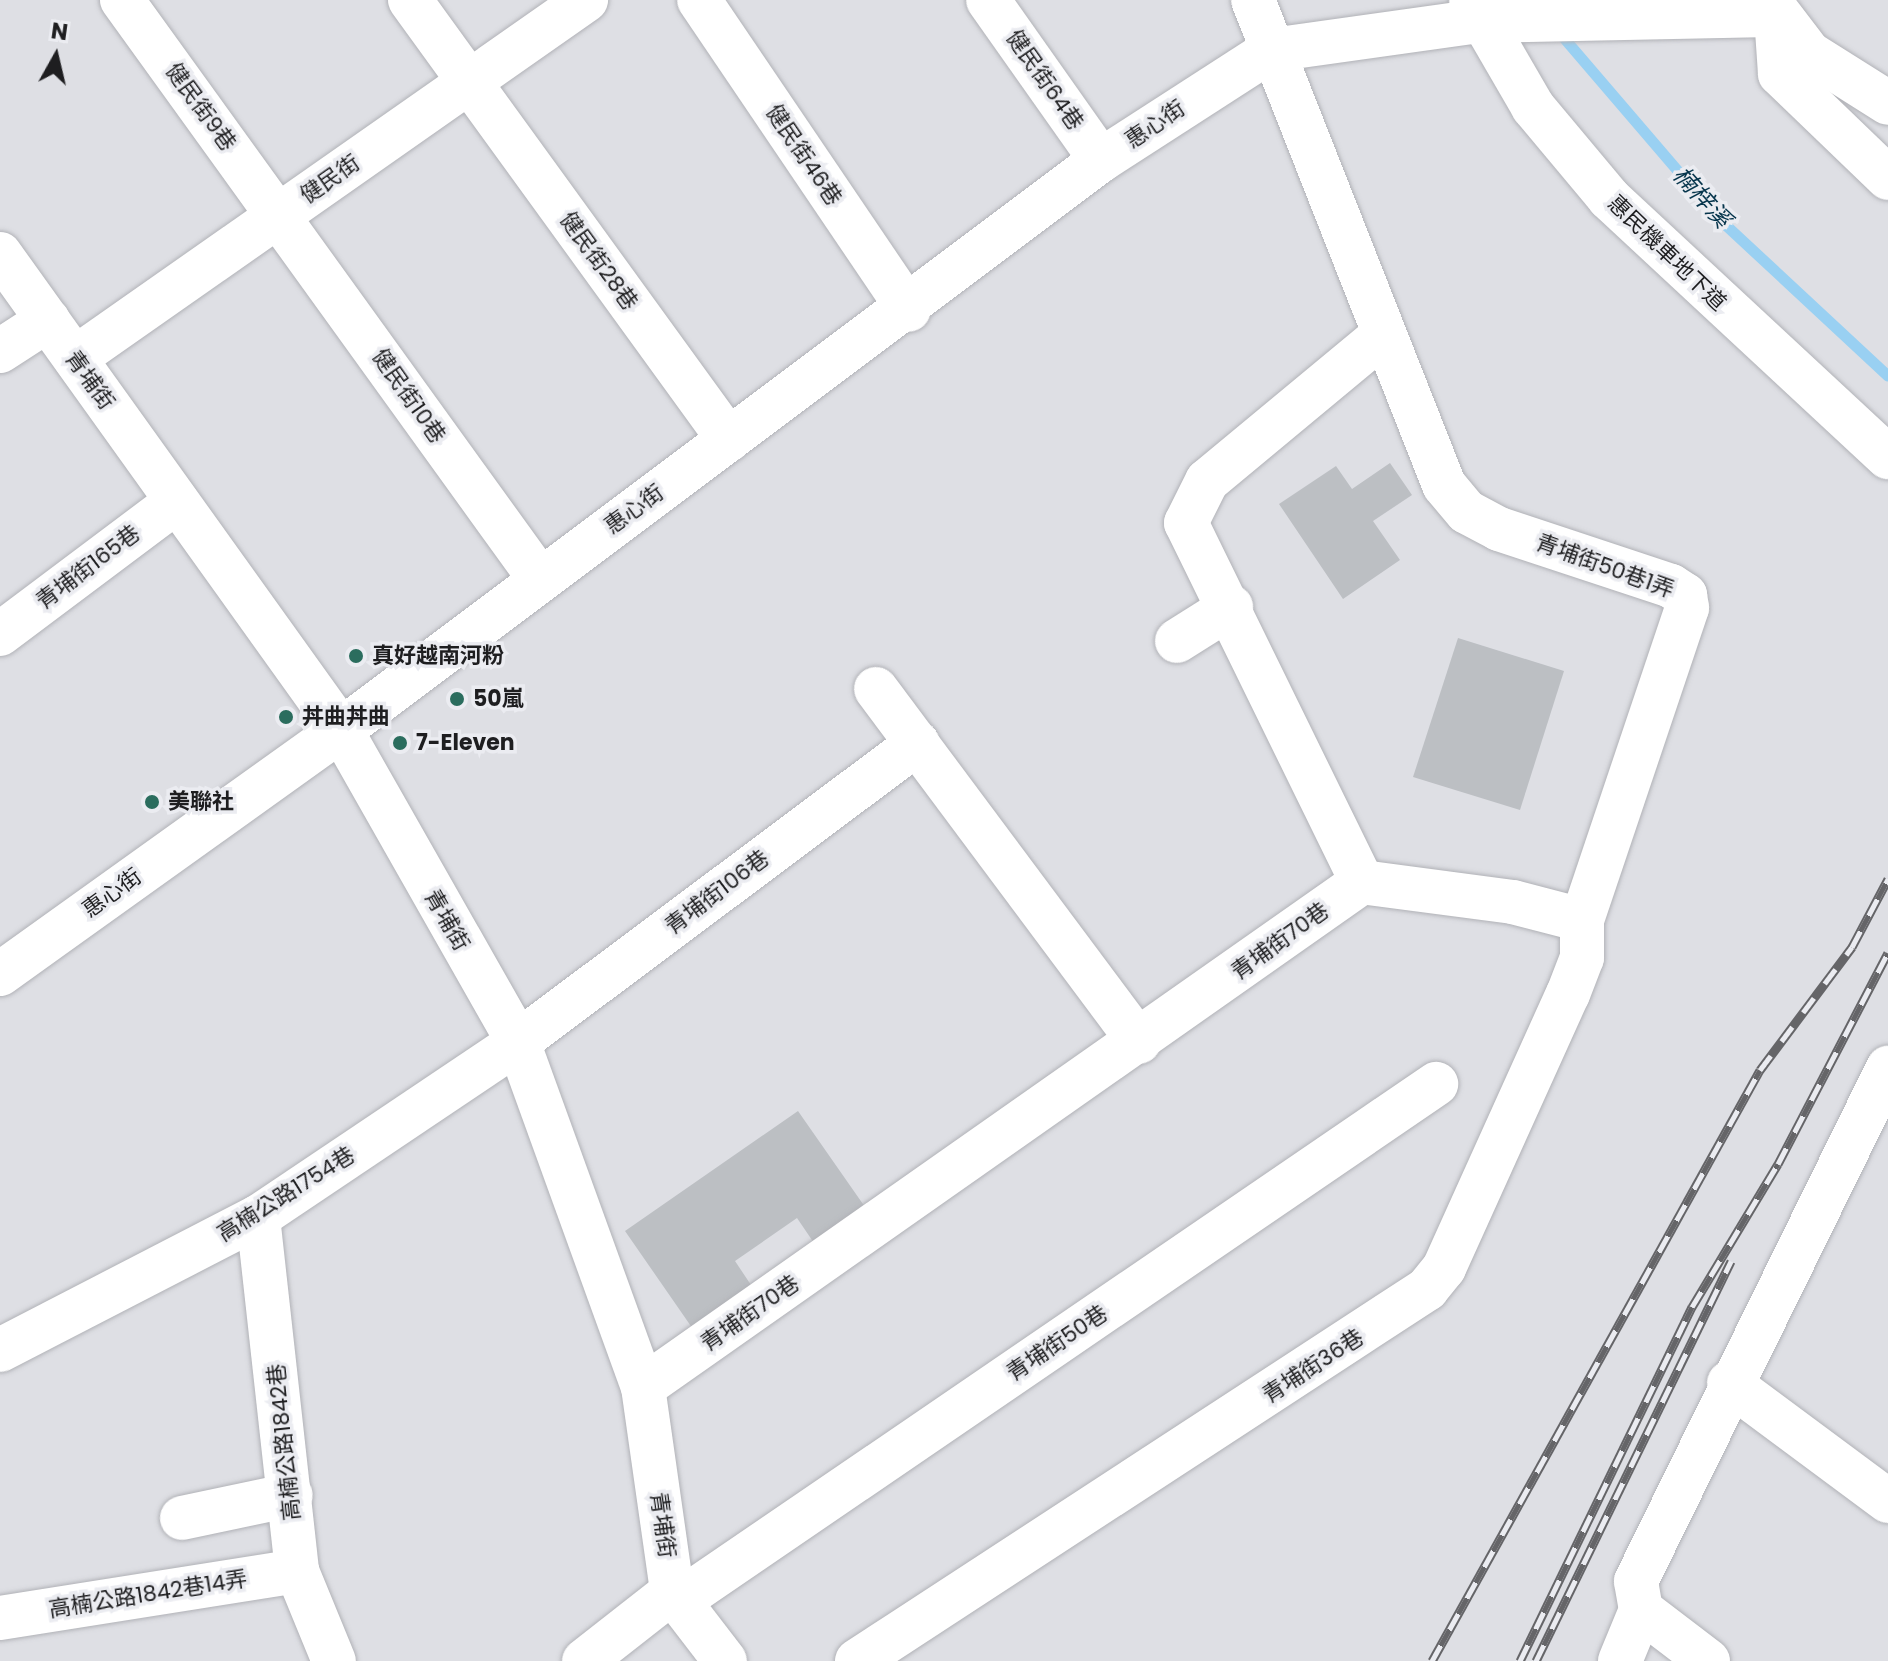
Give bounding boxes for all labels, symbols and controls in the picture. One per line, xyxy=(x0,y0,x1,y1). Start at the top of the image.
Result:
text: N xyxy=(49,15,70,48)
north arrow xyxy=(16,16,96,96)
street label: 健民街64巷 xyxy=(1001,25,1089,135)
street label: 健民街9巷 xyxy=(160,58,242,156)
street label: 惠心街 xyxy=(1120,95,1190,153)
street label: 健民街46巷 xyxy=(761,100,847,210)
street label: 健民街 xyxy=(295,149,365,209)
water label: 楠梓溪 xyxy=(1667,161,1737,233)
street label: 惠民機車地下道 xyxy=(1602,190,1732,316)
street label: 健民街28巷 xyxy=(555,207,643,315)
street label: 健民街10巷 xyxy=(367,344,451,448)
street label: 青埔街 xyxy=(60,346,120,414)
street label: 惠心街 xyxy=(600,479,668,539)
street label: 青埔街165巷 xyxy=(31,519,145,615)
street label: 青埔街50巷1弄 xyxy=(1533,529,1677,603)
place label: 真好越南河粉 xyxy=(372,643,504,669)
marker: 真好越南河粉 xyxy=(347,647,365,665)
place label: 50嵐 xyxy=(473,686,524,712)
marker: 50嵐 xyxy=(448,690,466,708)
place label: 丼曲丼曲 xyxy=(302,704,390,730)
marker: 丼曲丼曲 xyxy=(277,708,295,726)
place label: 7-Eleven xyxy=(416,730,515,756)
marker: 7-Eleven xyxy=(391,734,409,752)
place label: 美聯社 xyxy=(168,789,234,815)
marker: 美聯社 xyxy=(143,793,161,811)
street label: 青埔街106巷 xyxy=(660,844,774,940)
street label: 惠心街 xyxy=(78,863,146,923)
street label: 青埔街 xyxy=(419,885,475,955)
street label: 青埔街70巷 xyxy=(1226,897,1334,985)
street label: 高楠公路1754巷 xyxy=(213,1141,359,1247)
street label: 青埔街70巷 xyxy=(696,1270,804,1356)
street label: 青埔街50巷 xyxy=(1002,1300,1112,1386)
street label: 青埔街36巷 xyxy=(1258,1324,1368,1408)
street label: 高楠公路1842巷 xyxy=(263,1362,305,1522)
street label: 青埔街 xyxy=(645,1490,681,1560)
street label: 高楠公路1842巷14弄 xyxy=(47,1565,249,1623)

